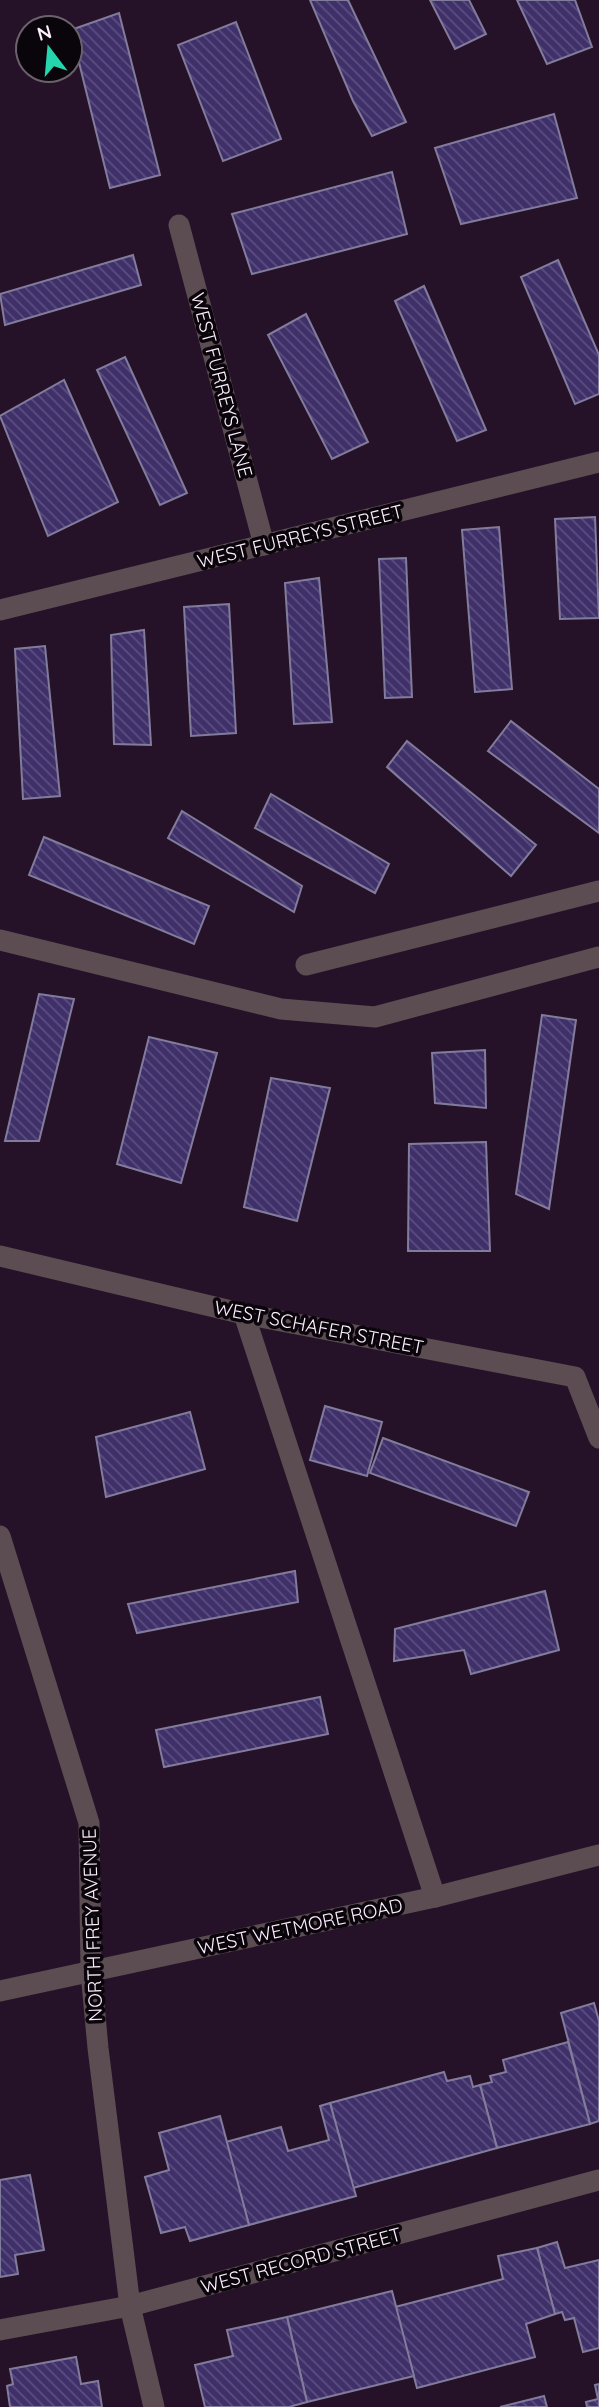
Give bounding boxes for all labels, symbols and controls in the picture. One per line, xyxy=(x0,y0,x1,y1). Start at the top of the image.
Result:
north arrow xyxy=(14,14,84,84)
text: N xyxy=(34,19,54,46)
street label: WEST FURREYS LANE xyxy=(186,290,258,480)
street label: WEST FURREYS STREET xyxy=(195,499,405,573)
street label: WEST SCHAFER STREET xyxy=(212,1295,426,1359)
street label: NORTH FREY AVENUE xyxy=(77,1828,107,2022)
street label: WEST WETMORE ROAD xyxy=(195,1893,405,1959)
street label: WEST RECORD STREET xyxy=(198,2222,404,2298)

